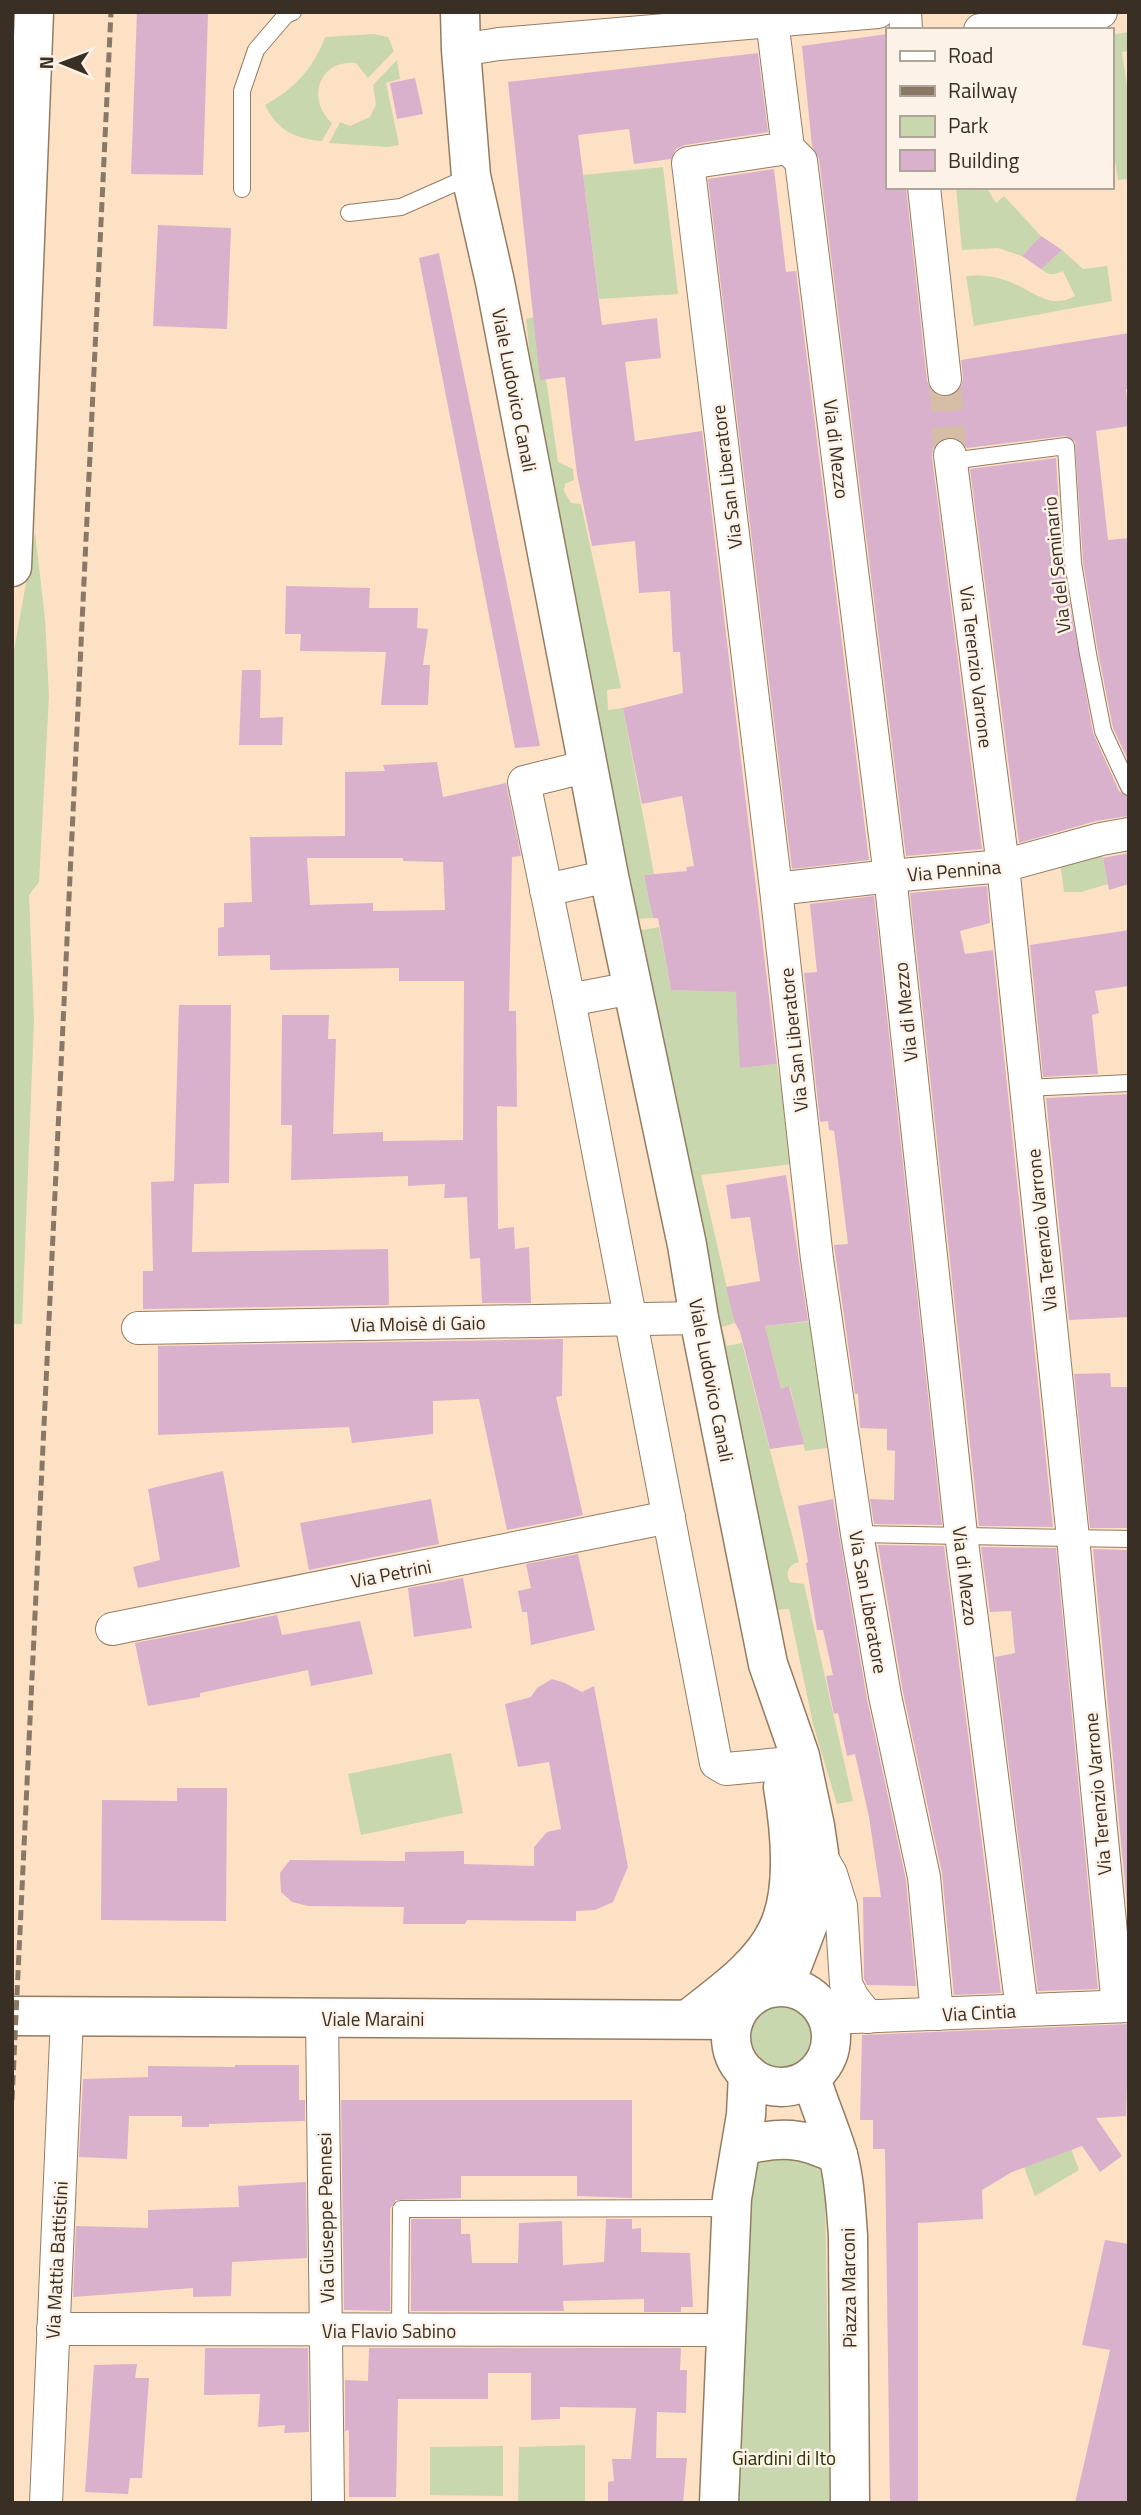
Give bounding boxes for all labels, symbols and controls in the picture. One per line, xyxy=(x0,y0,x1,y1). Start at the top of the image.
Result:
north arrow xyxy=(28,28,98,98)
legend xyxy=(886,28,1113,189)
text: Road xyxy=(948,39,993,71)
text: N xyxy=(31,56,60,70)
text: Railway xyxy=(948,74,1017,106)
text: Park xyxy=(948,109,988,141)
text: Building xyxy=(948,144,1020,176)
street label: Viale Ludovico Canali xyxy=(485,306,545,474)
street label: Via di Mezzo xyxy=(817,398,857,500)
street label: Via San Liberatore xyxy=(703,403,749,551)
street label: Via del Seminario xyxy=(1034,495,1078,635)
street label: Via Terenzio Varrone xyxy=(953,584,1001,750)
street label: Via Pennina xyxy=(906,851,1003,889)
street label: Via di Mezzo xyxy=(885,961,925,1063)
street label: Via San Liberatore xyxy=(771,967,815,1113)
street label: Via Terenzio Varrone xyxy=(1018,1148,1064,1312)
street label: Viale Ludovico Canali xyxy=(682,1296,742,1464)
street label: Via Moisè di Gaio xyxy=(350,1307,486,1339)
street label: Via di Mezzo xyxy=(946,1525,986,1627)
street label: Via San Liberatore xyxy=(842,1528,896,1676)
street label: Via Petrini xyxy=(348,1551,434,1595)
street label: Via Terenzio Varrone xyxy=(1075,1712,1119,1876)
street label: Via Cintia xyxy=(941,1996,1017,2028)
street label: Viale Maraini xyxy=(322,2004,425,2033)
street label: Via Giuseppe Pennesi xyxy=(309,2132,341,2304)
street label: Via Mattia Battistini xyxy=(37,2180,75,2340)
street label: Piazza Marconi xyxy=(832,2228,864,2348)
street label: Via Flavio Sabino xyxy=(322,2316,456,2345)
park label: Giardini di Ito xyxy=(732,2443,836,2472)

